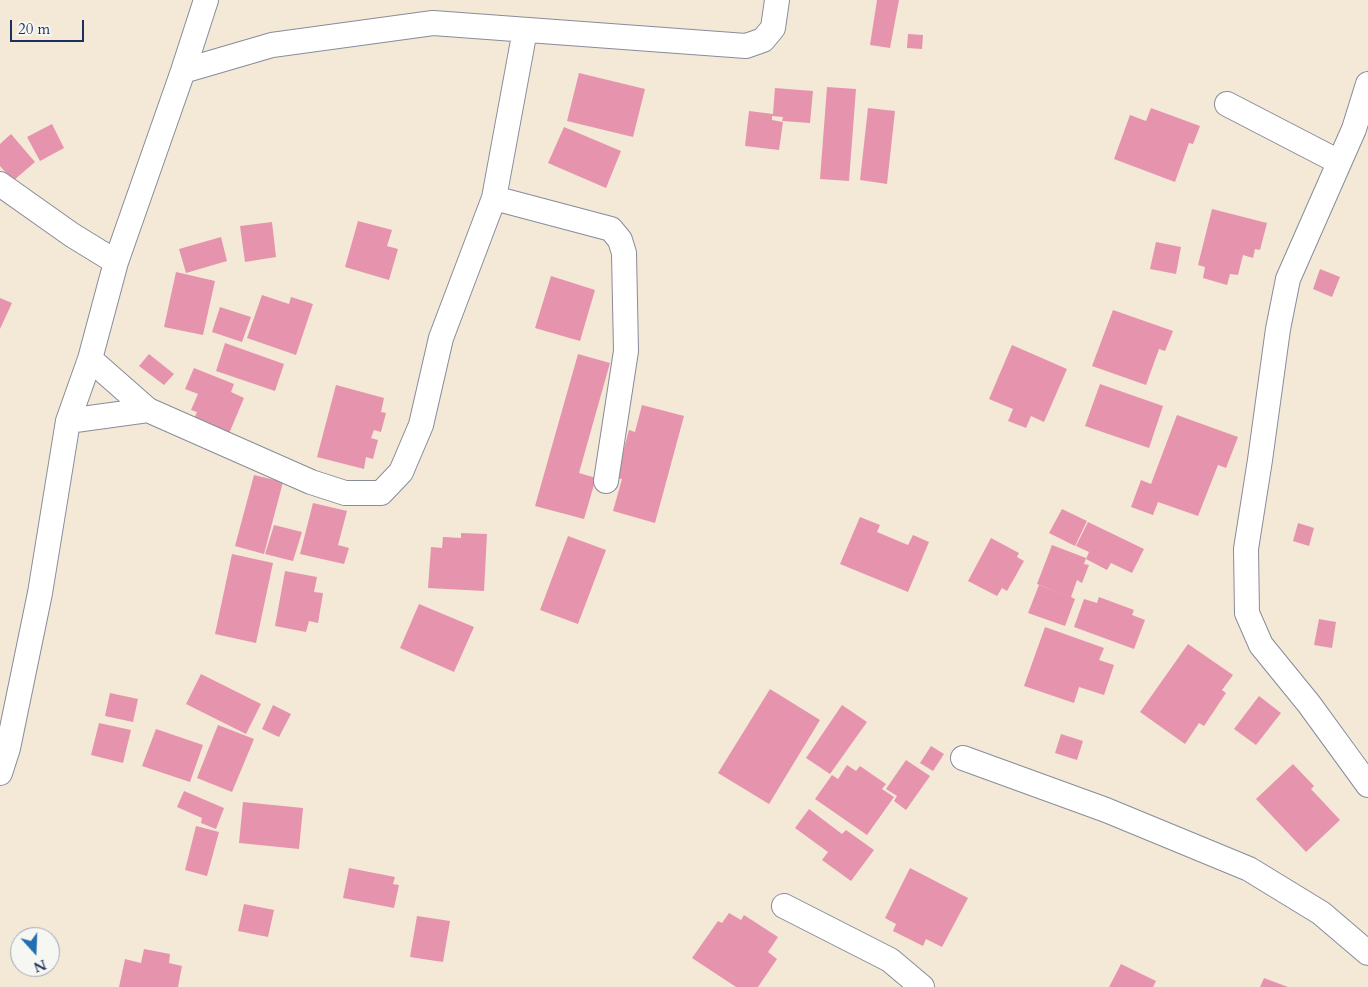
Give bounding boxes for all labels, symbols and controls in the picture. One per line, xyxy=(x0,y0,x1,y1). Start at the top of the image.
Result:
scale bar xyxy=(12,10,86,42)
text: 20 m xyxy=(18,19,50,39)
north arrow xyxy=(10,927,60,977)
text: N xyxy=(31,955,49,977)

